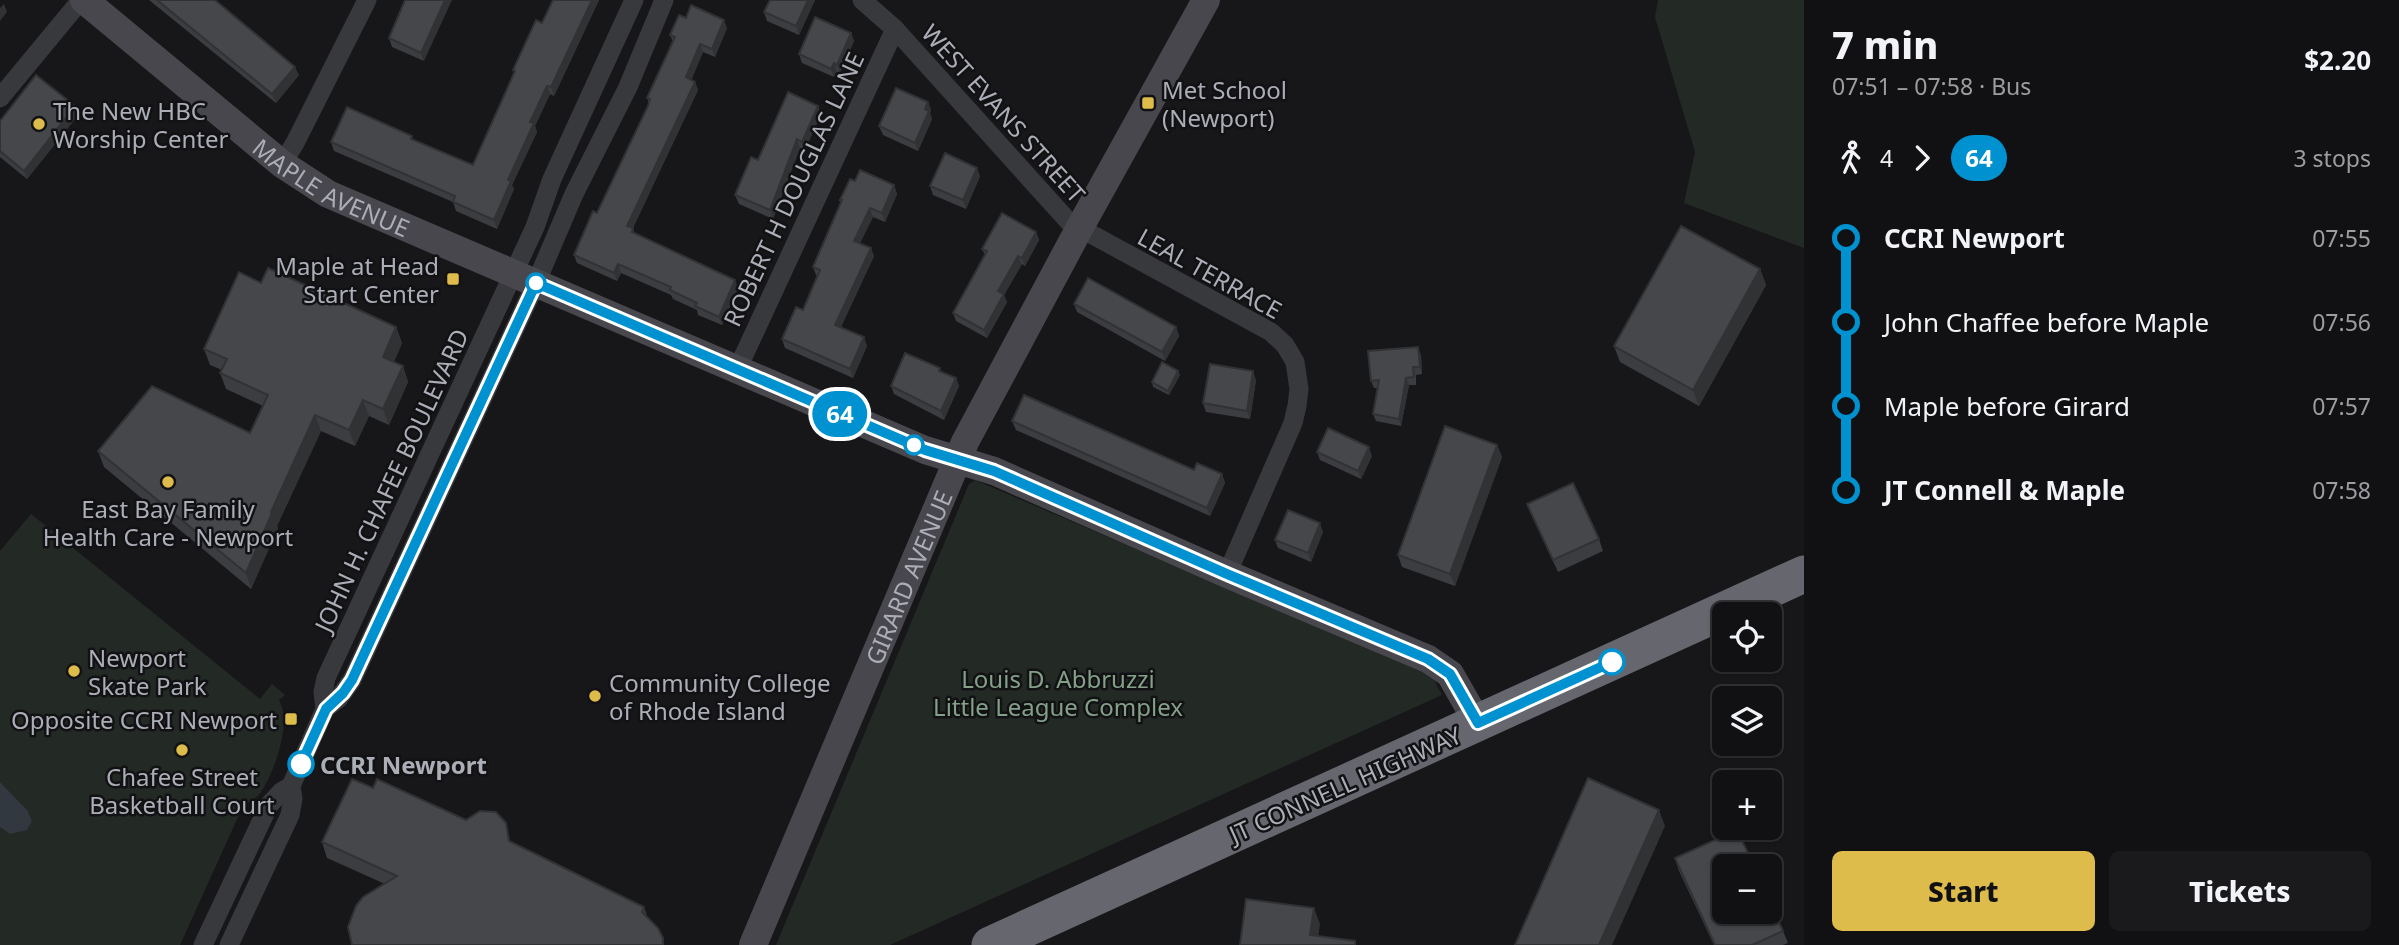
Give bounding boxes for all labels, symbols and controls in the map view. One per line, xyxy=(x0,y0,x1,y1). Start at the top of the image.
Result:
street label: WEST EVANS STREET xyxy=(915,17,1094,210)
text: 7 min xyxy=(1832,18,1938,70)
text: $2.20 xyxy=(2304,42,2371,78)
street label: ROBERT H DOUGLAS LANE xyxy=(715,46,871,332)
text: 07:51 – 07:58 · Bus xyxy=(1832,70,2031,102)
place label: Met School (Newport) xyxy=(1162,73,1287,134)
place label: The New HBC Worship Center xyxy=(53,94,229,155)
marker: Met School (Newport) xyxy=(1140,95,1156,111)
marker: The New HBC Worship Center xyxy=(31,116,47,132)
street label: MAPLE AVENUE xyxy=(246,130,415,244)
icon: walk xyxy=(1832,139,1870,177)
icon: forward xyxy=(1903,139,1941,177)
text: 64 xyxy=(1965,141,1993,174)
text: 4 xyxy=(1880,142,1893,174)
text: 3 stops xyxy=(2293,142,2371,174)
street label: LEAL TERRACE xyxy=(1132,220,1288,326)
text: CCRI Newport xyxy=(1884,220,2065,256)
text: 07:55 xyxy=(2312,222,2371,254)
place label: Maple at Head Start Center xyxy=(275,249,439,310)
marker: Maple at Head Start Center xyxy=(445,271,461,287)
unlabelled marker xyxy=(526,273,546,293)
text: John Chaffee before Maple xyxy=(1884,304,2209,340)
text: 07:56 xyxy=(2312,306,2371,338)
street label: JOHN H. CHAFEE BOULEVARD xyxy=(305,323,476,639)
text: Maple before Girard xyxy=(1884,388,2130,424)
text: 07:57 xyxy=(2312,390,2371,422)
line badge: 64 xyxy=(808,391,872,437)
text: 64 xyxy=(826,397,854,430)
unlabelled marker xyxy=(904,435,924,455)
text: JT Connell & Maple xyxy=(1884,472,2125,508)
marker: East Bay Family Health Care - Newport xyxy=(160,474,176,490)
text: 07:58 xyxy=(2312,474,2371,506)
street label: GIRARD AVENUE xyxy=(857,485,959,669)
place label: East Bay Family Health Care - Newport xyxy=(43,492,294,553)
map controls xyxy=(1712,602,1782,924)
button: locate xyxy=(1712,602,1782,672)
place label: Newport Skate Park xyxy=(88,641,207,702)
unlabelled marker xyxy=(1599,649,1625,675)
park label: Louis D. Abbruzzi Little League Complex xyxy=(933,662,1183,723)
marker: Newport Skate Park xyxy=(66,663,82,679)
place label: Community College of Rhode Island xyxy=(609,666,830,727)
button: layers xyxy=(1712,686,1782,756)
marker: Community College of Rhode Island xyxy=(587,688,603,704)
place label: Opposite CCRI Newport xyxy=(11,703,277,736)
marker: Opposite CCRI Newport xyxy=(283,711,299,727)
street label: JT CONNELL HIGHWAY xyxy=(1222,718,1467,851)
marker: Chafee Street Basketball Court xyxy=(174,742,190,758)
place label: CCRI Newport xyxy=(320,748,487,781)
marker: CCRI Newport xyxy=(288,751,314,777)
place label: Chafee Street Basketball Court xyxy=(89,760,275,821)
button: + xyxy=(1712,770,1782,840)
button: Start xyxy=(1832,851,2095,931)
button: Tickets xyxy=(2109,851,2371,931)
button: − xyxy=(1712,854,1782,924)

